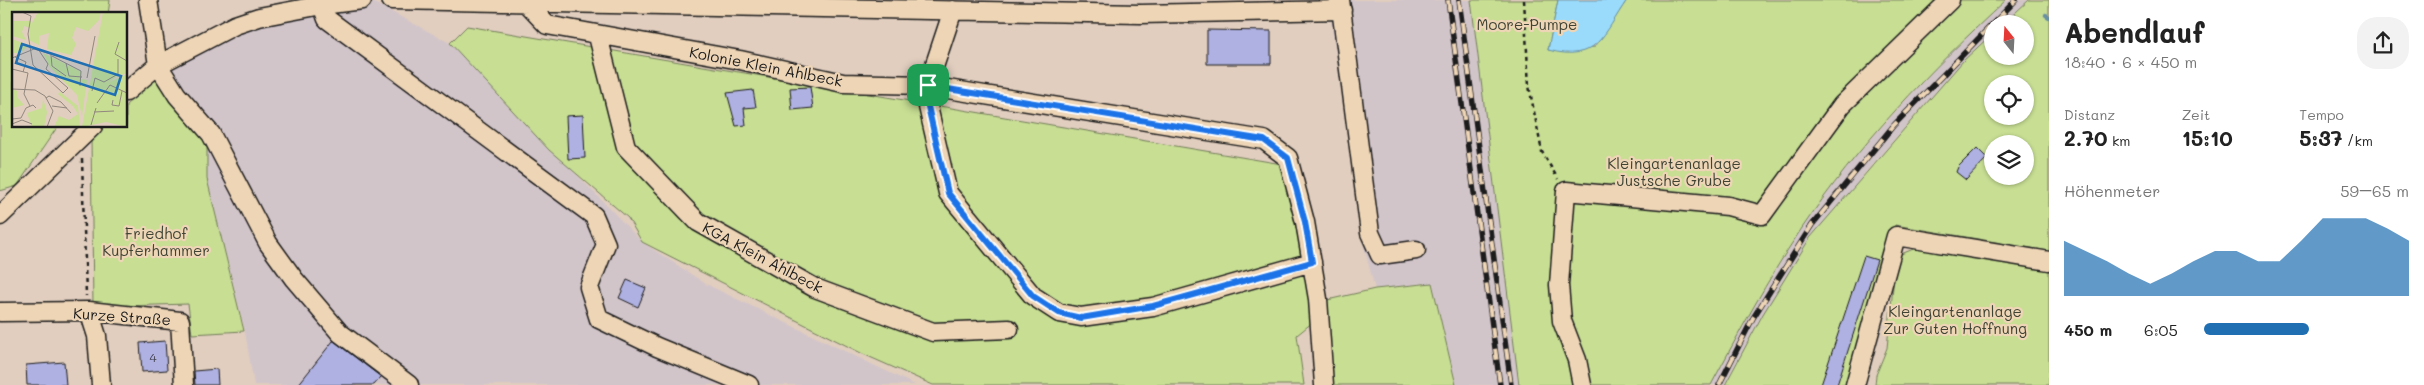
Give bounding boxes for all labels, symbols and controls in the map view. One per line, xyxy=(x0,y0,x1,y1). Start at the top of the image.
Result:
inset map xyxy=(12,12,128,128)
park label: Moore-Pumpe xyxy=(1477,14,1577,34)
text: Abendlauf xyxy=(2064,14,2205,50)
north arrow xyxy=(1984,15,2034,65)
map controls xyxy=(1984,15,2034,185)
button: share xyxy=(2357,17,2409,69)
street label: Kolonie Klein Ahlbeck xyxy=(688,41,844,91)
text: 18:40 · 6 × 450 m xyxy=(2064,51,2197,72)
pin xyxy=(907,64,949,106)
icon: arrive xyxy=(914,71,942,99)
button: locate xyxy=(1984,75,2034,125)
text: Distanz xyxy=(2064,105,2115,124)
text: Zeit xyxy=(2182,105,2210,124)
text: Tempo xyxy=(2299,105,2344,124)
text: 2.70 xyxy=(2064,124,2107,151)
text: 15:10 xyxy=(2182,124,2233,151)
text: 5:37 xyxy=(2299,124,2343,151)
text: km xyxy=(2107,131,2131,150)
text: /km xyxy=(2343,131,2373,150)
button: layers xyxy=(1984,135,2034,185)
park label: Kleingartenanlage Justsche Grube xyxy=(1607,153,1741,190)
text: Höhenmeter xyxy=(2064,180,2160,201)
text: 59–65 m xyxy=(2340,180,2409,201)
street label: KGA Klein Ahlbeck xyxy=(699,217,827,297)
park label: Friedhof Kupferhammer xyxy=(102,223,210,260)
park label: Kleingartenanlage Zur Guten Hoffnung xyxy=(1883,301,2027,338)
street label: Kurze Straße xyxy=(72,303,172,329)
text: 450 m xyxy=(2064,319,2112,340)
text: 6:05 xyxy=(2144,319,2178,340)
house number: 4 xyxy=(149,349,157,365)

